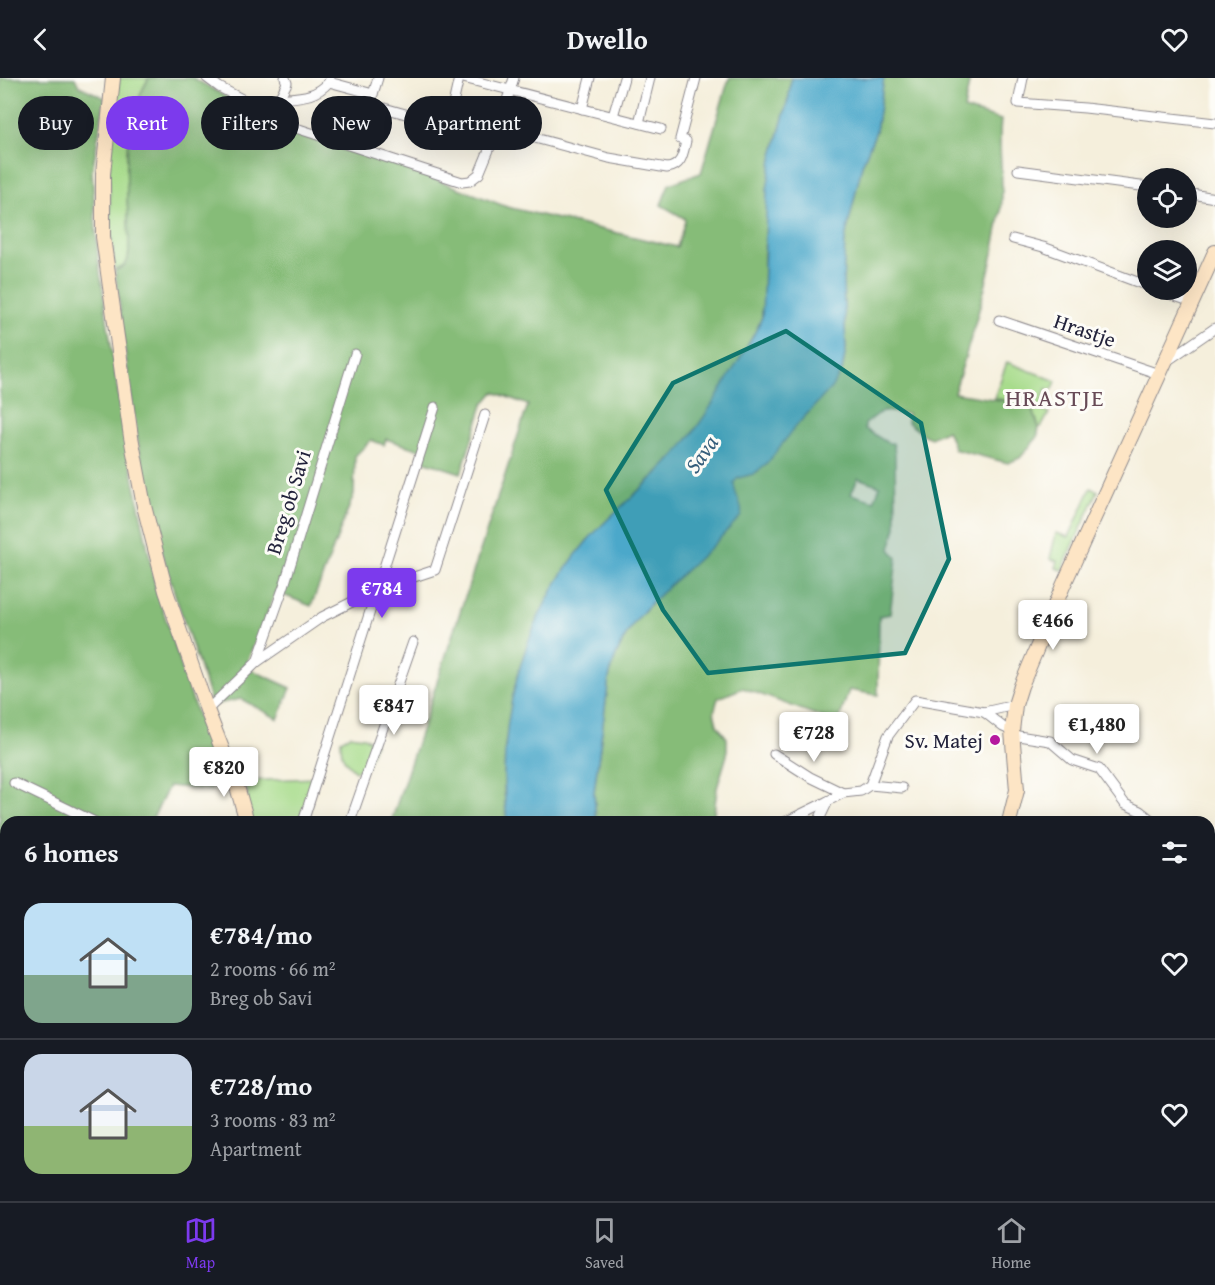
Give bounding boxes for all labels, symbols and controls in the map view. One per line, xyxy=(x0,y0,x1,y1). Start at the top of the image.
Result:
text: Dwello xyxy=(567,19,648,59)
icon: back xyxy=(24,23,57,56)
icon: heart xyxy=(1158,23,1191,56)
chip: Buy xyxy=(18,96,94,150)
chip: Rent xyxy=(106,96,189,150)
chip: Filters xyxy=(201,96,299,150)
chip: New xyxy=(311,96,392,150)
chip: Apartment xyxy=(404,96,542,150)
map controls xyxy=(1137,168,1197,300)
button: locate xyxy=(1137,168,1197,228)
button: layers xyxy=(1137,240,1197,300)
street label: Hrastje xyxy=(1050,305,1120,355)
district label: HRASTJE xyxy=(1005,380,1105,415)
water label: Sava xyxy=(677,429,725,479)
street label: Breg ob Savi xyxy=(257,446,319,558)
pin: €784 xyxy=(346,568,418,619)
text: €784 xyxy=(361,573,403,602)
pin: €466 xyxy=(1017,600,1089,651)
text: €466 xyxy=(1032,605,1074,634)
pin: €847 xyxy=(358,685,430,736)
text: €847 xyxy=(373,690,415,719)
pin: €1,480 xyxy=(1048,704,1146,755)
text: €1,480 xyxy=(1068,709,1126,738)
pin: €728 xyxy=(778,712,850,763)
text: €728 xyxy=(793,717,835,746)
place label: Sv. Matej xyxy=(905,725,983,756)
marker: Sv. Matej xyxy=(988,733,1002,747)
pin: €820 xyxy=(188,747,260,798)
text: €820 xyxy=(203,752,245,781)
text: 6 homes xyxy=(24,833,119,872)
icon: filters xyxy=(1158,836,1191,869)
text: €784/mo xyxy=(210,915,312,954)
icon: home xyxy=(72,927,144,999)
icon: heart xyxy=(1158,947,1191,980)
text: 2 rooms · 66 m² xyxy=(210,954,336,983)
text: Breg ob Savi xyxy=(210,983,312,1012)
text: €728/mo xyxy=(210,1066,312,1105)
icon: home xyxy=(72,1078,144,1150)
icon: heart xyxy=(1158,1098,1191,1131)
text: 3 rooms · 83 m² xyxy=(210,1105,336,1134)
text: Apartment xyxy=(210,1134,302,1163)
tab: Map xyxy=(184,1214,217,1274)
tab: Saved xyxy=(585,1214,624,1274)
tab: Home xyxy=(992,1214,1031,1274)

